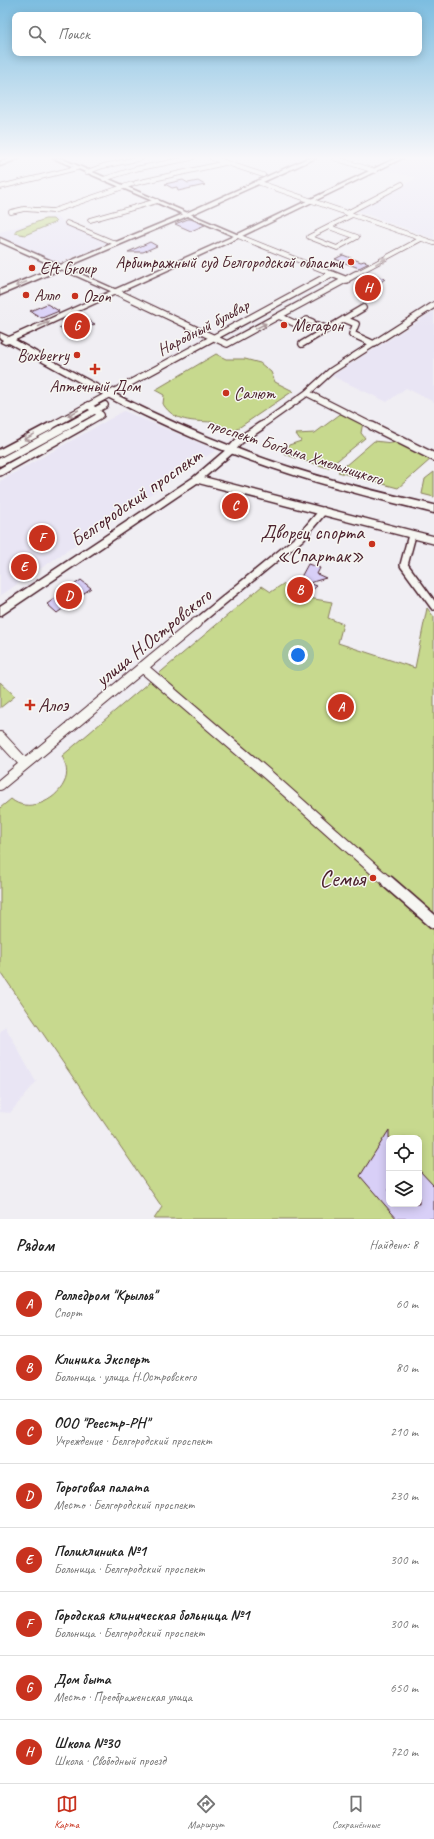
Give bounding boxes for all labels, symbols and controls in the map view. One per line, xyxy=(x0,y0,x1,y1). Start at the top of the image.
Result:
search box xyxy=(12,12,422,56)
icon: search xyxy=(26,23,48,45)
text: Поиск xyxy=(58,25,90,44)
place label: Арбитражный суд Белгородской области xyxy=(116,252,345,273)
marker: Арбитражный суд Белгородской области xyxy=(346,257,356,267)
one-way arrow xyxy=(375,257,387,265)
place label: Eft Group xyxy=(40,258,98,279)
marker: Eft Group xyxy=(27,263,37,273)
pin: H xyxy=(355,273,381,303)
one-way arrow xyxy=(15,281,27,289)
place label: Алло xyxy=(34,285,60,306)
place label: Ozon xyxy=(83,286,111,307)
marker: Алло xyxy=(21,290,31,300)
marker: Ozon xyxy=(70,291,80,301)
street label: Народный бульвар xyxy=(154,294,254,360)
pin: G xyxy=(64,311,90,341)
place label: Мегафон xyxy=(292,315,345,336)
one-way arrow xyxy=(38,320,50,327)
marker: Мегафон xyxy=(279,320,289,330)
one-way arrow xyxy=(255,322,267,329)
place label: Boxberry xyxy=(17,345,70,366)
marker: Boxberry xyxy=(72,350,82,360)
marker: Аптечный Дом xyxy=(90,364,100,374)
place label: Аптечный Дом xyxy=(50,376,142,397)
place label: Салют xyxy=(234,383,277,404)
marker: Салют xyxy=(221,388,231,398)
one-way arrow xyxy=(67,410,79,417)
street label: проспект Богдана Хмельницкого xyxy=(204,413,387,490)
one-way arrow xyxy=(24,433,36,441)
street label: Белгородский проспект xyxy=(65,442,208,552)
pin: C xyxy=(222,491,248,521)
place label: Дворец спорта «Спартак» xyxy=(261,520,365,568)
pin: F xyxy=(29,523,55,553)
marker: Дворец спорта «Спартак» xyxy=(367,539,377,549)
pin: E xyxy=(11,552,37,582)
pin: B xyxy=(287,575,313,605)
pin: D xyxy=(56,581,82,611)
street label: улица Н.Островского xyxy=(89,582,217,693)
your location xyxy=(288,645,308,665)
pin: A xyxy=(328,692,354,722)
place label: Алоэ xyxy=(38,693,70,718)
marker: Алоэ xyxy=(25,700,35,710)
place label: Семья xyxy=(319,863,367,893)
marker: Семья xyxy=(368,873,378,883)
map controls xyxy=(386,1135,422,1207)
button: locate xyxy=(386,1135,422,1171)
button: layers xyxy=(386,1171,422,1207)
text: Рядом xyxy=(16,1235,54,1256)
text: Найдено: 8 xyxy=(370,1237,418,1253)
text: Ролледром "Крылья" xyxy=(54,1286,157,1305)
text: A xyxy=(26,1296,32,1312)
text: 60 m xyxy=(396,1296,418,1312)
text: Спорт xyxy=(54,1305,82,1321)
text: Клиника Эксперт xyxy=(54,1350,149,1369)
text: B xyxy=(26,1360,32,1376)
text: 80 m xyxy=(396,1360,418,1376)
text: Больница · улица Н.Островского xyxy=(54,1369,196,1385)
text: ООО "Реестр-РН" xyxy=(54,1414,149,1433)
text: C xyxy=(26,1424,32,1440)
text: 210 m xyxy=(390,1424,418,1440)
text: Учреждение · Белгородский проспект xyxy=(54,1433,212,1449)
text: Тороговая палата xyxy=(54,1478,149,1497)
text: D xyxy=(25,1488,33,1504)
text: 230 m xyxy=(390,1488,418,1504)
text: Место · Белгородский проспект xyxy=(54,1497,195,1513)
text: Поликлиника №1 xyxy=(54,1542,146,1561)
text: E xyxy=(26,1552,32,1568)
text: 300 m xyxy=(390,1552,418,1568)
text: Больница · Белгородский проспект xyxy=(54,1561,205,1577)
text: Городская клиническая больница №1 xyxy=(54,1606,249,1625)
text: F xyxy=(26,1616,32,1632)
text: 300 m xyxy=(390,1616,418,1632)
text: Больница · Белгородский проспект xyxy=(54,1625,205,1641)
text: Дом быта xyxy=(54,1670,110,1689)
text: G xyxy=(26,1680,32,1696)
text: 650 m xyxy=(390,1680,418,1696)
text: Место · Преображенская улица xyxy=(54,1689,192,1705)
text: Школа №30 xyxy=(54,1734,119,1753)
text: H xyxy=(25,1744,33,1760)
text: 720 m xyxy=(390,1744,418,1760)
text: Школа · Свободный проезд xyxy=(54,1753,166,1769)
tab: Карта xyxy=(54,1793,79,1831)
tab: Маршрут xyxy=(188,1793,224,1831)
tab: Сохранённые xyxy=(332,1793,380,1831)

